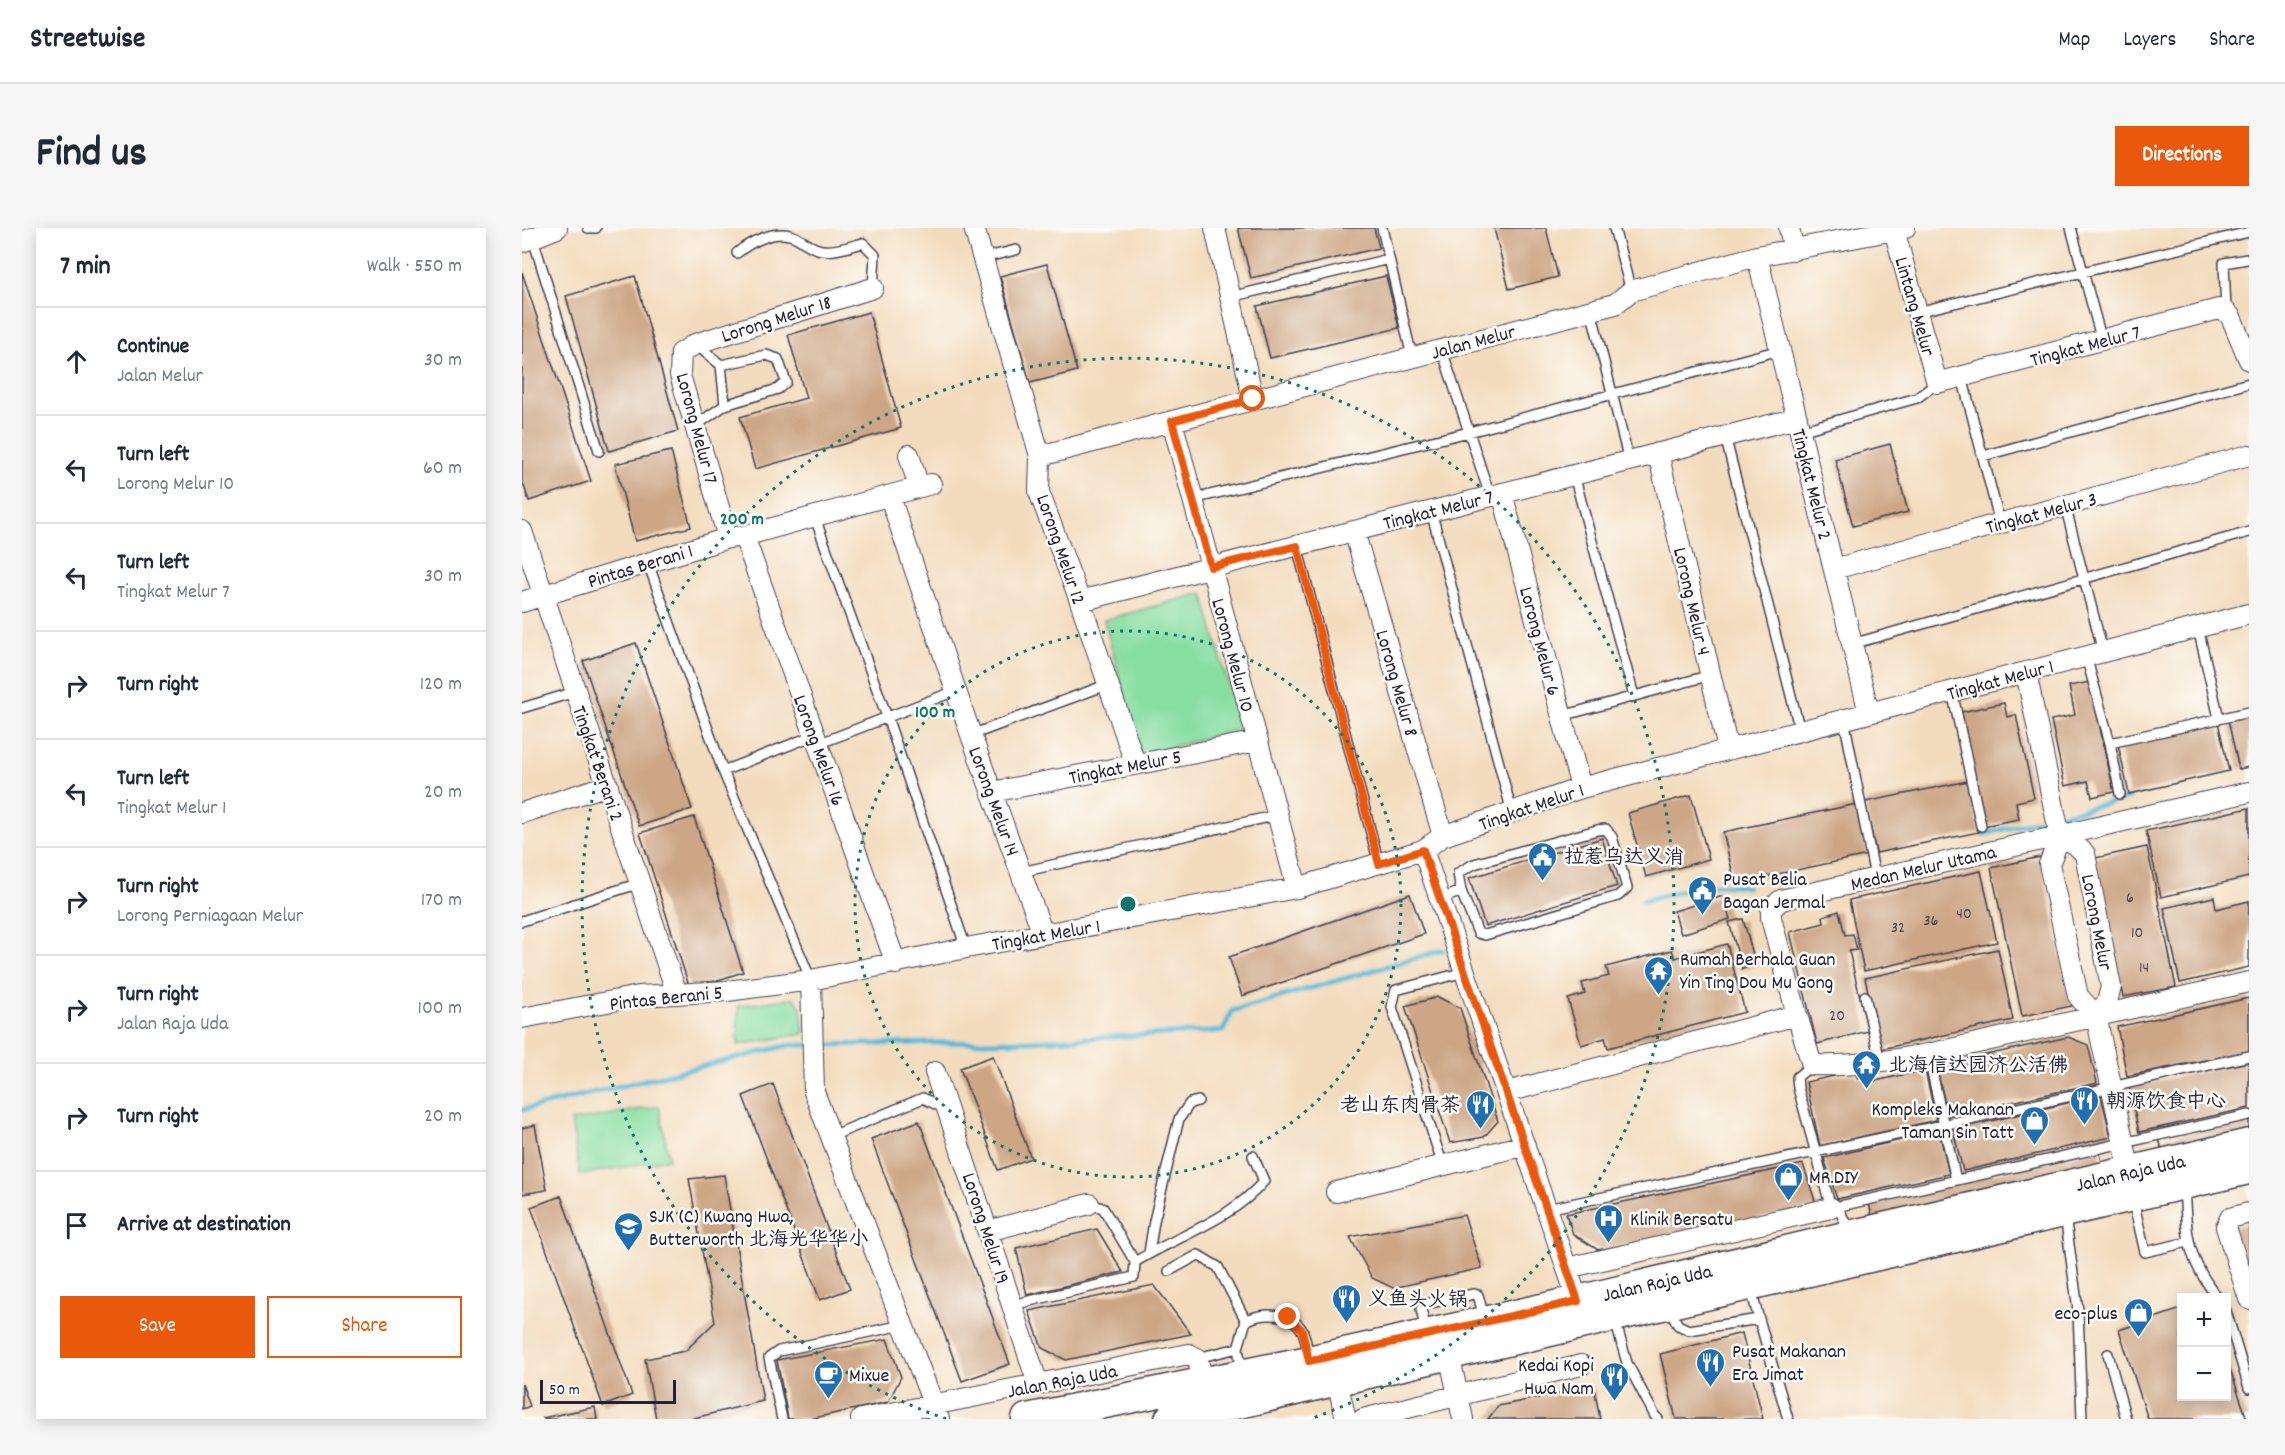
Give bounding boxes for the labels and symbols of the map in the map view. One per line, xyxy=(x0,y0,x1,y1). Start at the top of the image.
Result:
street label: Lintang Melur xyxy=(1886,254,1941,360)
street label: Lorong Melur 18 xyxy=(718,290,836,352)
street label: Jalan Melur xyxy=(1429,319,1519,369)
street label: Tingkat Melur 7 xyxy=(2028,320,2144,376)
street label: Lorong Melur 17 xyxy=(667,370,723,487)
route start xyxy=(1239,385,1265,411)
street label: Tingkat Melur 2 xyxy=(1783,426,1837,543)
street label: Tingkat Melur 7 xyxy=(1381,485,1497,539)
street label: Tingkat Melur 3 xyxy=(1983,487,2100,543)
street label: Lorong Melur 12 xyxy=(1027,491,1091,609)
text: 200 m xyxy=(720,508,764,533)
street label: Pintas Berani 1 xyxy=(585,539,697,597)
street label: Lorong Melur 4 xyxy=(1664,545,1716,659)
street label: Lorong Melur 6 xyxy=(1510,584,1566,699)
street label: Lorong Melur 10 xyxy=(1202,596,1260,716)
street label: Lorong Melur 8 xyxy=(1367,627,1424,741)
street label: Tingkat Melur 1 xyxy=(1944,654,2057,710)
street label: Lorong Melur 16 xyxy=(784,692,850,810)
text: 100 m xyxy=(915,701,955,726)
street label: Tingkat Berani 2 xyxy=(563,702,629,826)
street label: Lorong Melur 14 xyxy=(959,743,1025,861)
street label: Tingkat Melur 5 xyxy=(1067,744,1184,794)
street label: Tingkat Melur 1 xyxy=(1476,778,1588,840)
street label: Medan Melur Utama xyxy=(1848,839,2000,900)
public building icon: 拉惹乌达义消 xyxy=(1527,840,1559,882)
place label: 拉惹乌达义消 xyxy=(1564,845,1684,873)
place label: Pusat Belia Bagan Jermal xyxy=(1723,867,1825,918)
street label: Lorong Melur xyxy=(2072,872,2118,974)
public building icon: Pusat Belia Bagan Jermal xyxy=(1686,874,1718,916)
house number: 6 xyxy=(2126,887,2134,910)
centre of rings xyxy=(1118,894,1138,914)
house number: 40 xyxy=(1956,903,1972,926)
house number: 36 xyxy=(1924,910,1939,933)
street label: Tingkat Melur 1 xyxy=(990,914,1103,960)
house number: 32 xyxy=(1891,917,1905,940)
house number: 10 xyxy=(2131,922,2143,945)
place label: Rumah Berhala Guan Yin Ting Dou Mu Gong xyxy=(1680,947,1836,998)
temple icon: Rumah Berhala Guan Yin Ting Dou Mu Gong xyxy=(1643,954,1675,996)
house number: 14 xyxy=(2139,957,2149,980)
street label: Pintas Berani 5 xyxy=(608,980,724,1020)
house number: 20 xyxy=(1829,1005,1845,1028)
temple icon: 北海信达园济公活佛 xyxy=(1851,1048,1883,1090)
place label: 北海信达园济公活佛 xyxy=(1888,1053,2068,1081)
restaurant icon: 朝源饮食中心 xyxy=(2069,1084,2101,1126)
restaurant icon: 老山东肉骨茶 xyxy=(1465,1088,1497,1130)
place label: 朝源饮食中心 xyxy=(2106,1089,2226,1117)
place label: 老山东肉骨茶 xyxy=(1340,1093,1460,1121)
place label: Kompleks Makanan Taman Sin Tatt xyxy=(1872,1097,2014,1148)
shop icon: Kompleks Makanan Taman Sin Tatt xyxy=(2019,1104,2051,1146)
street label: Jalan Raja Uda xyxy=(2073,1149,2189,1201)
shop icon: MR.DIY xyxy=(1772,1160,1804,1202)
place label: MR.DIY xyxy=(1809,1165,1858,1193)
street label: Lorong Melur 19 xyxy=(953,1170,1015,1288)
hospital icon: Klinik Bersatu xyxy=(1593,1202,1625,1244)
place label: SJK (C) Kwang Hwa, Butterworth 北海光华华小 xyxy=(649,1204,868,1255)
place label: Klinik Bersatu xyxy=(1630,1207,1733,1235)
school or university icon: SJK (C) Kwang Hwa, Butterworth 北海光华华小 xyxy=(612,1210,644,1252)
street label: Jalan Raja Uda xyxy=(1600,1259,1716,1311)
restaurant icon: 义鱼头火锅 xyxy=(1331,1282,1363,1324)
place label: 义鱼头火锅 xyxy=(1368,1287,1468,1315)
shop icon: eco-plus xyxy=(2123,1296,2155,1338)
place label: eco-plus xyxy=(2054,1301,2118,1329)
route end xyxy=(1274,1303,1300,1329)
place label: Pusat Makanan Era Jimat xyxy=(1732,1339,1846,1390)
restaurant icon: Pusat Makanan Era Jimat xyxy=(1695,1346,1727,1388)
place label: Kedai Kopi Hwa Nam xyxy=(1518,1353,1594,1404)
cafe icon: Mixue xyxy=(812,1358,844,1400)
street label: Jalan Raja Uda xyxy=(1005,1358,1120,1407)
restaurant icon: Kedai Kopi Hwa Nam xyxy=(1599,1360,1631,1402)
place label: Mixue xyxy=(849,1363,889,1391)
scale bar xyxy=(540,1377,676,1404)

